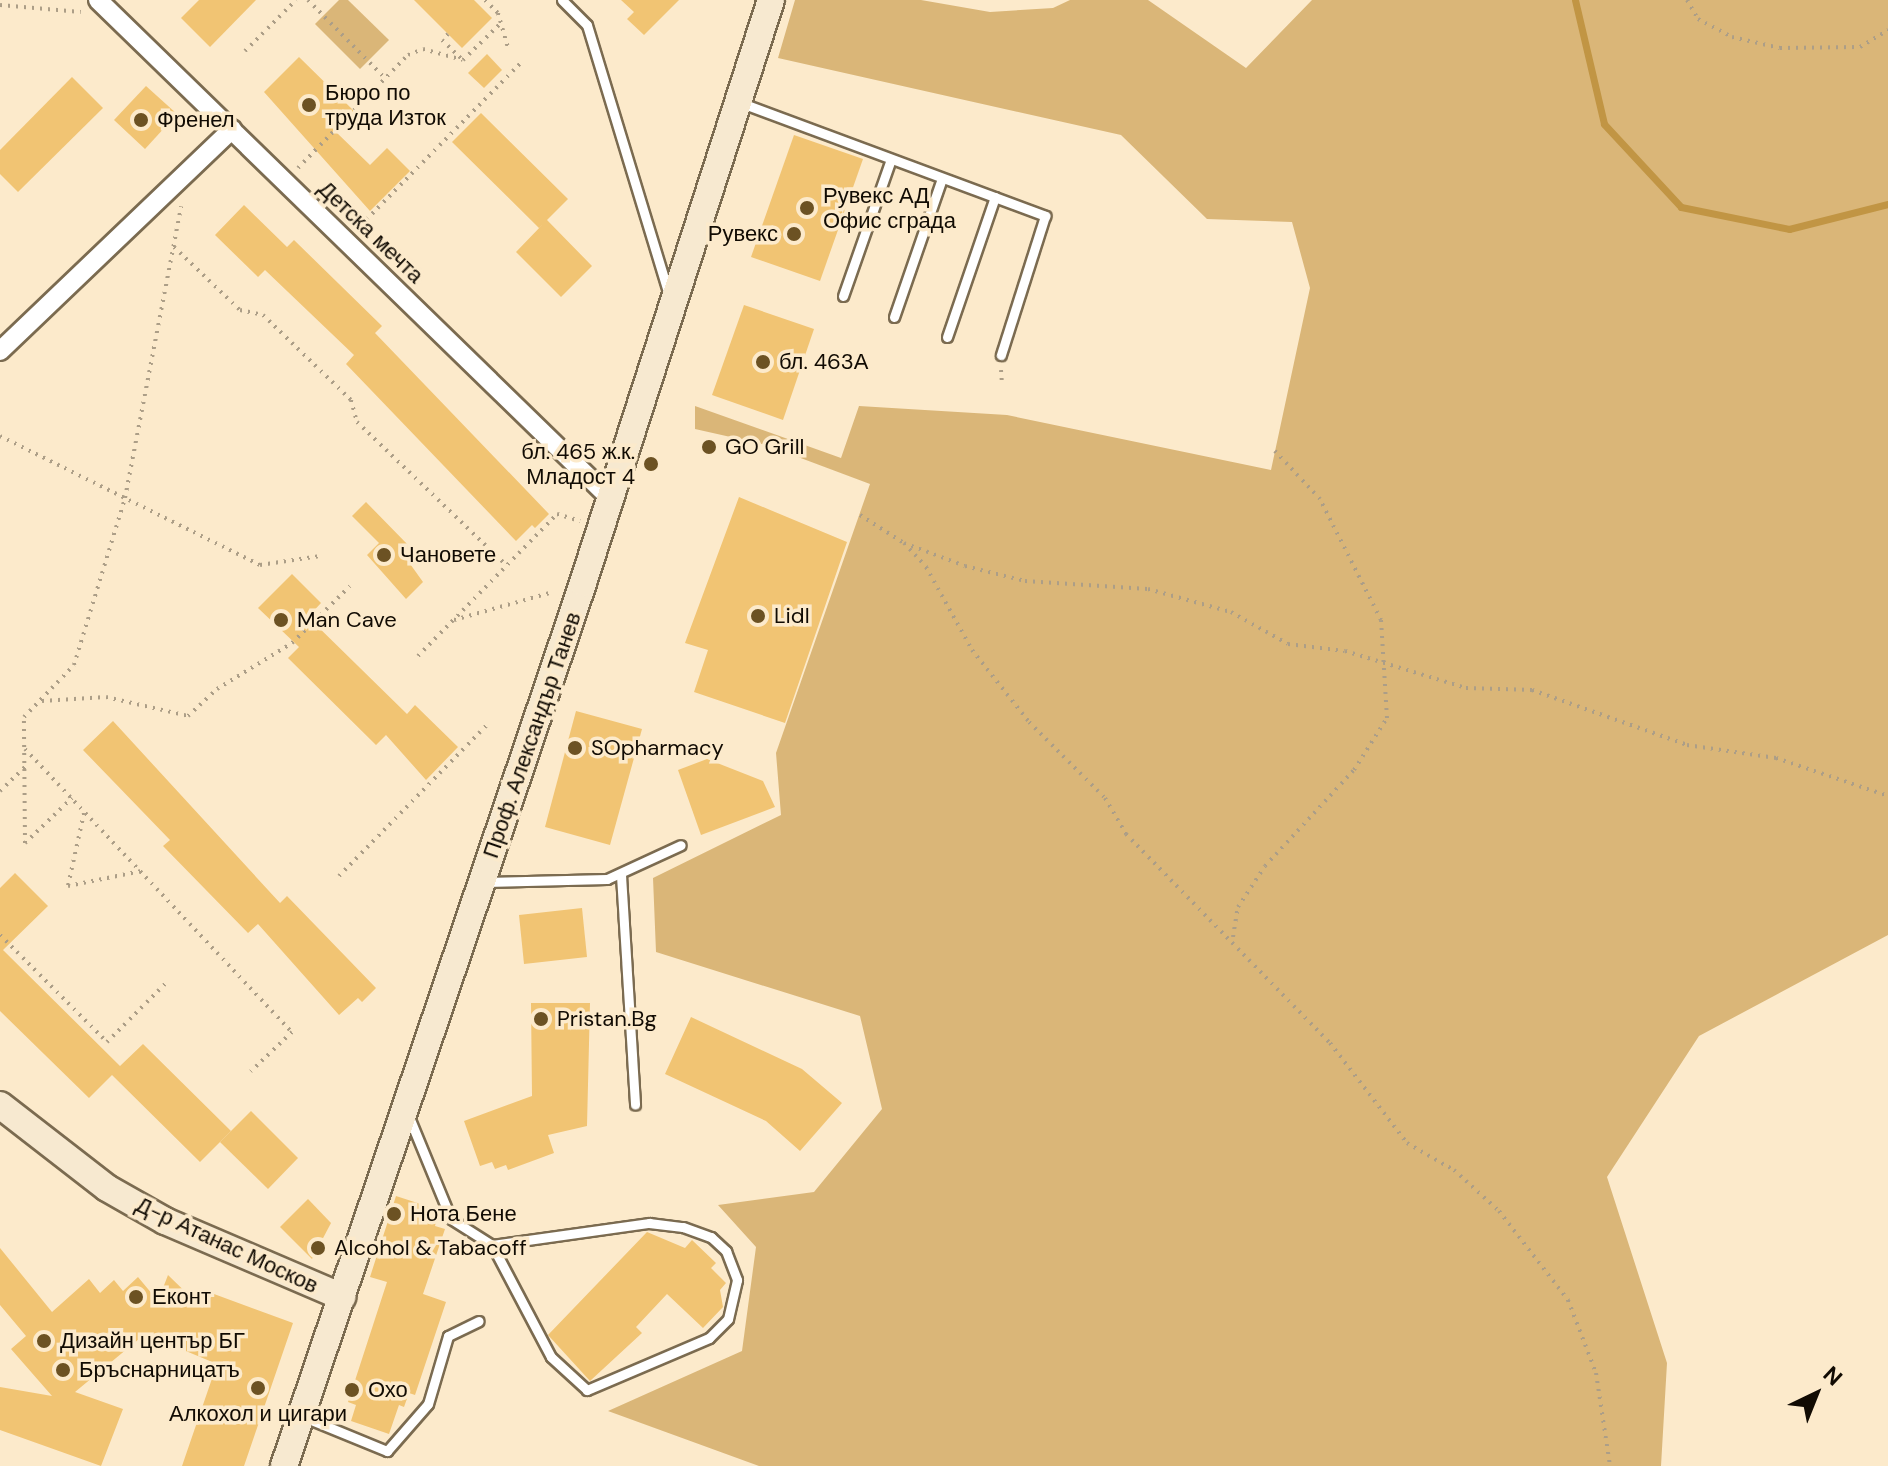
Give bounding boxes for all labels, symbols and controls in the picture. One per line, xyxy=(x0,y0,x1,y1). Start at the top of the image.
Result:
place label: Бюро по труда Изток xyxy=(325,79,446,130)
marker: Бюро по труда Изток xyxy=(300,96,318,114)
place label: Френел xyxy=(157,107,235,133)
marker: Френел xyxy=(132,111,150,129)
street label: Детска мечта xyxy=(313,175,429,289)
place label: Рувекс АД Офис сграда xyxy=(823,182,956,234)
marker: Рувекс АД Офис сграда xyxy=(798,199,816,217)
place label: Рувекс xyxy=(708,221,778,247)
marker: Рувекс xyxy=(785,225,803,243)
place label: бл. 463А xyxy=(779,349,869,375)
marker: бл. 463А xyxy=(754,353,772,371)
place label: GO Grill xyxy=(725,434,804,460)
place label: бл. 465 ж.к. Младост 4 xyxy=(521,438,635,490)
marker: GO Grill xyxy=(700,438,718,456)
marker: бл. 465 ж.к. Младост 4 xyxy=(642,455,660,473)
place label: Чановете xyxy=(400,542,496,568)
marker: Чановете xyxy=(375,546,393,564)
place label: Lidl xyxy=(774,603,810,629)
place label: Man Cave xyxy=(297,607,397,633)
marker: Lidl xyxy=(749,607,767,625)
street label: Проф. Александър Танев xyxy=(477,608,587,862)
marker: Man Cave xyxy=(272,611,290,629)
place label: SOpharmacy xyxy=(591,735,724,761)
marker: SOpharmacy xyxy=(566,739,584,757)
place label: Pristan.Bg xyxy=(557,1006,657,1032)
marker: Pristan.Bg xyxy=(532,1010,550,1028)
street label: Д-р Атанас Москов xyxy=(132,1191,322,1299)
place label: Нота Бене xyxy=(410,1201,517,1227)
marker: Нота Бене xyxy=(385,1205,403,1223)
place label: Alcohol & Tabacoff xyxy=(334,1235,527,1261)
marker: Alcohol & Tabacoff xyxy=(309,1239,327,1257)
place label: Еконт xyxy=(152,1284,211,1310)
marker: Еконт xyxy=(127,1288,145,1306)
place label: Дизайн център БГ xyxy=(60,1328,245,1354)
marker: Дизайн център БГ xyxy=(35,1332,53,1350)
north arrow xyxy=(1776,1354,1856,1434)
place label: Бръснарницатъ xyxy=(79,1357,240,1383)
text: N xyxy=(1817,1360,1848,1392)
marker: Бръснарницатъ xyxy=(54,1361,72,1379)
place label: Охо xyxy=(368,1377,408,1403)
marker: Алкохол и цигари xyxy=(249,1379,267,1397)
marker: Охо xyxy=(343,1381,361,1399)
place label: Алкохол и цигари xyxy=(169,1401,347,1427)

